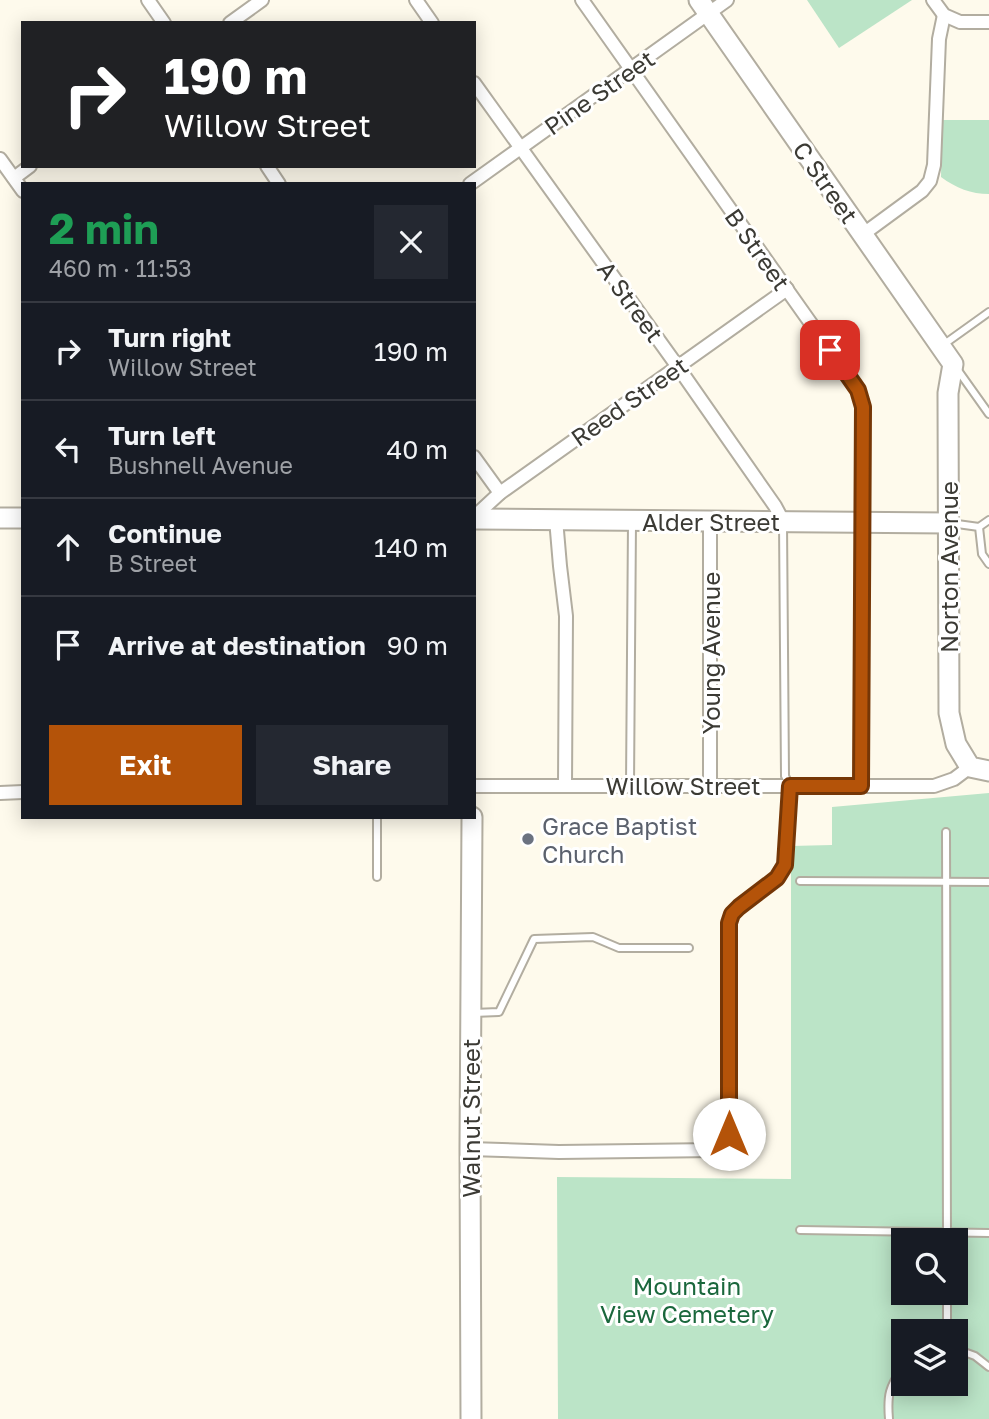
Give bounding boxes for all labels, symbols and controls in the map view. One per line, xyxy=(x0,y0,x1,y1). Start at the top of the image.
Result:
street label: Pine Street xyxy=(538,43,660,141)
text: 190 m xyxy=(164,46,307,105)
icon: right xyxy=(49,49,140,140)
text: Willow Street xyxy=(164,106,371,144)
street label: C Street xyxy=(787,135,865,229)
text: 2 min xyxy=(49,203,159,253)
street label: B Street xyxy=(719,203,797,295)
button: close xyxy=(374,205,448,279)
text: 460 m · 11:53 xyxy=(49,254,192,282)
street label: A Street xyxy=(592,255,670,347)
pin xyxy=(800,320,860,380)
text: Turn right xyxy=(108,322,231,353)
icon: arrive xyxy=(811,331,849,369)
icon: right xyxy=(49,332,87,370)
text: 190 m xyxy=(374,336,448,367)
street label: Reed Street xyxy=(565,350,693,452)
text: Willow Street xyxy=(108,353,257,381)
text: Turn left xyxy=(108,420,216,451)
icon: left xyxy=(49,430,87,468)
text: 40 m xyxy=(387,434,448,465)
text: Bushnell Avenue xyxy=(108,451,293,479)
street label: Norton Avenue xyxy=(934,481,963,653)
street label: Alder Street xyxy=(642,507,780,536)
text: Continue xyxy=(108,518,222,549)
icon: ahead xyxy=(49,528,87,566)
text: 140 m xyxy=(374,532,448,563)
text: B Street xyxy=(108,549,197,577)
street label: Young Avenue xyxy=(696,572,725,734)
icon: arrive xyxy=(49,626,87,664)
text: Arrive at destination xyxy=(108,630,366,661)
text: 90 m xyxy=(387,630,448,661)
button: Exit xyxy=(49,725,242,805)
button: Share xyxy=(256,725,448,805)
street label: Willow Street xyxy=(605,771,761,800)
place label: Grace Baptist Church xyxy=(542,811,697,868)
marker: Grace Baptist Church xyxy=(520,831,536,847)
street label: Walnut Street xyxy=(456,1038,485,1198)
position arrow xyxy=(692,1097,766,1171)
map controls xyxy=(891,1228,968,1396)
button: search xyxy=(891,1228,968,1305)
park label: Mountain View Cemetery xyxy=(600,1271,774,1328)
button: layers xyxy=(891,1319,968,1396)

